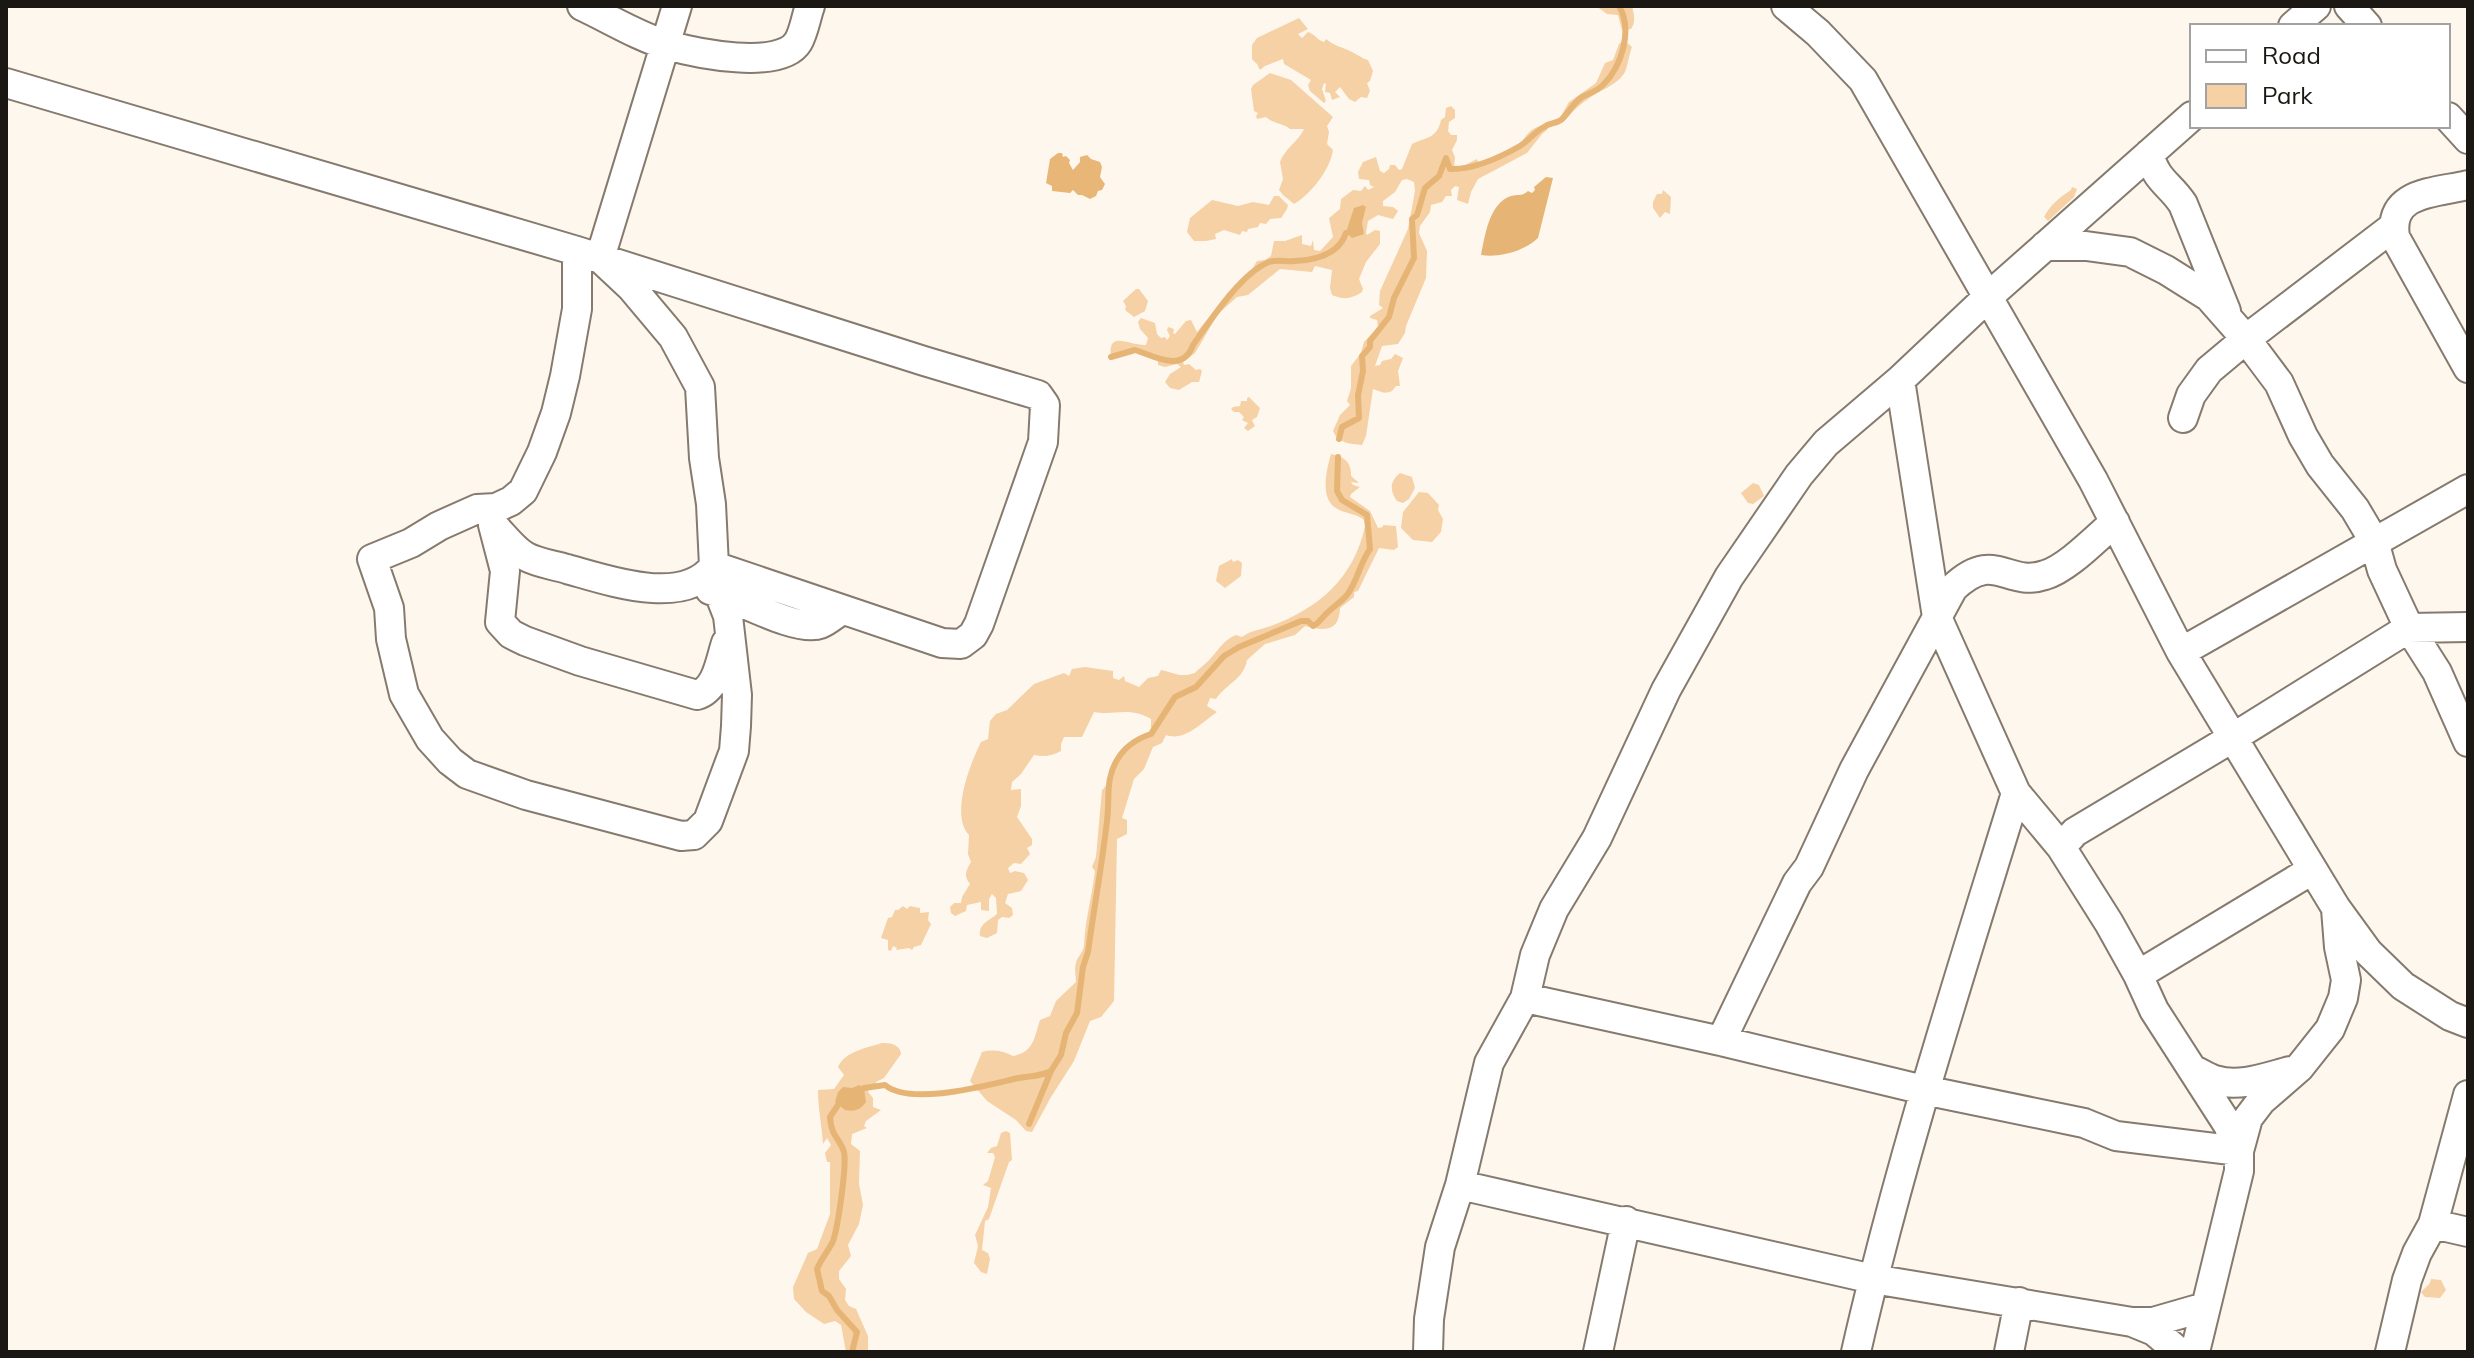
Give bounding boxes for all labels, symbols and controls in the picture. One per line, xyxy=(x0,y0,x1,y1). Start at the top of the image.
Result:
legend xyxy=(2190,24,2450,128)
text: Road xyxy=(2262,40,2321,70)
text: Park xyxy=(2262,80,2313,110)

